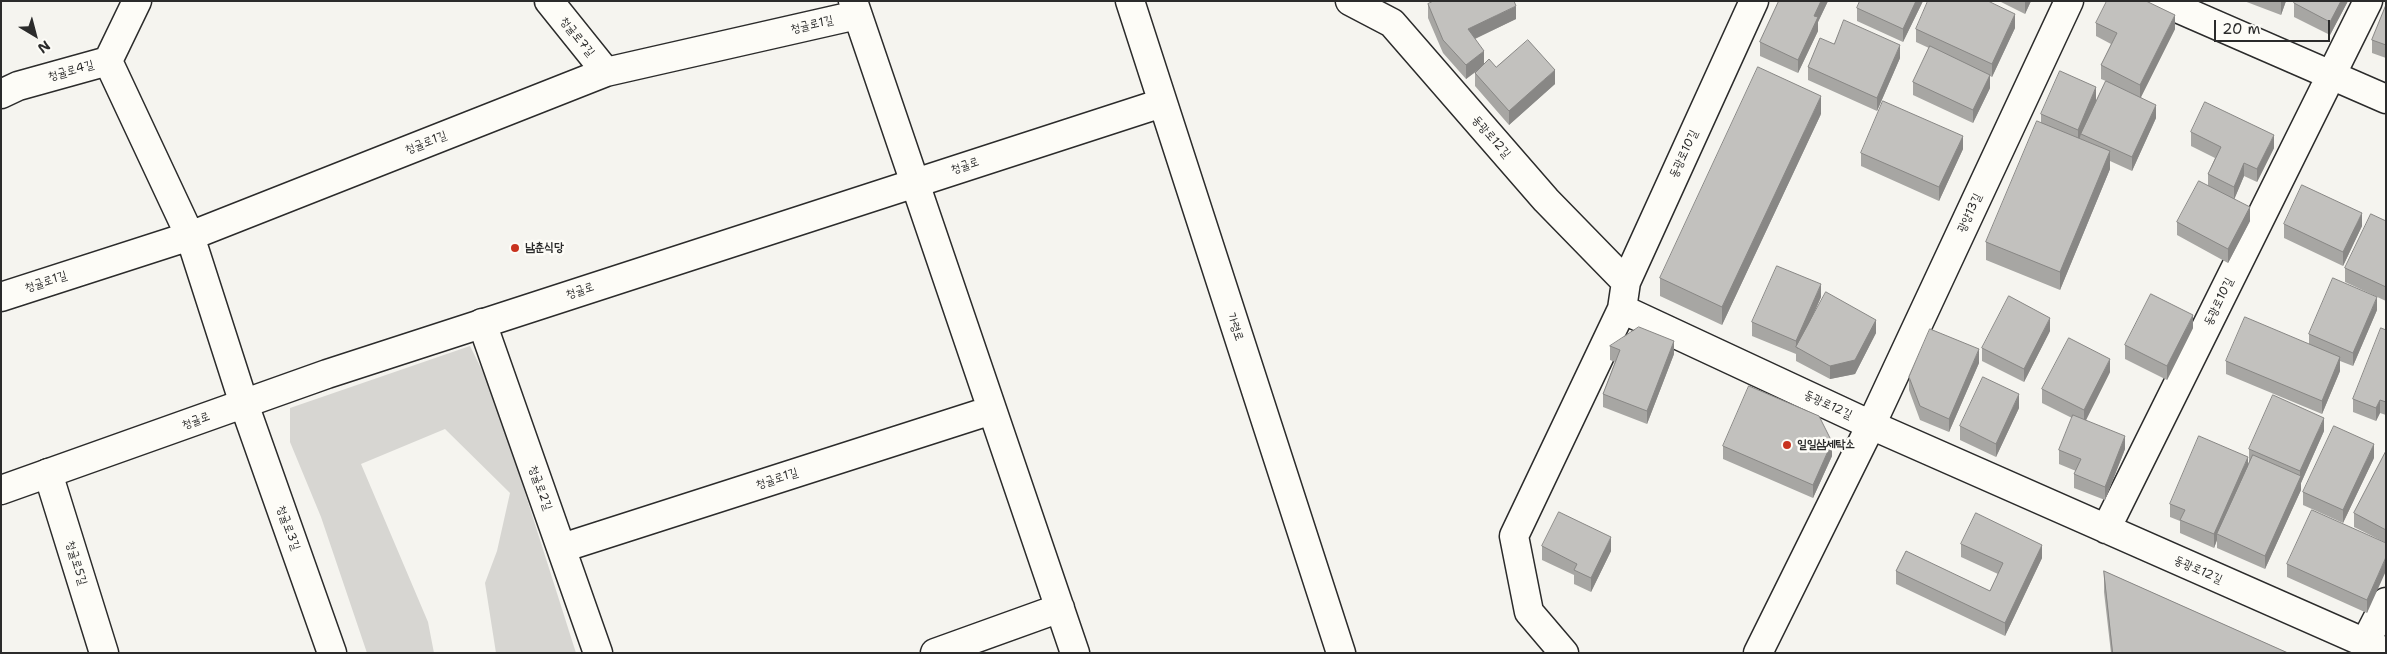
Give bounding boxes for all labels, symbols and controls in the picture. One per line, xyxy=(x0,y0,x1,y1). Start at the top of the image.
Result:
north arrow xyxy=(10,10,60,60)
scale bar xyxy=(2217,10,2333,42)
street label: 청귤로1길 xyxy=(789,13,835,37)
street label: 청귤로7길 xyxy=(557,14,597,60)
text: 20 m xyxy=(2222,19,2261,39)
text: N xyxy=(34,36,54,58)
street label: 청귤로4길 xyxy=(46,58,96,84)
street label: 동광로12길 xyxy=(1469,113,1513,161)
street label: 청귤로1길 xyxy=(403,128,449,158)
street label: 동광로10길 xyxy=(1667,128,1701,180)
street label: 청귤로 xyxy=(949,155,981,177)
street label: 광양13길 xyxy=(1955,191,1985,235)
place label: 남춘식당 xyxy=(525,241,564,255)
marker: 남춘식당 xyxy=(509,242,521,254)
street label: 청귤로1길 xyxy=(23,268,69,296)
street label: 동광로10길 xyxy=(2201,276,2237,328)
street label: 청귤로 xyxy=(564,280,596,302)
street label: 가령로 xyxy=(1224,311,1246,343)
street label: 동광로12길 xyxy=(1802,388,1854,422)
street label: 청귤로 xyxy=(180,409,212,433)
place label: 일일삼세탁소 xyxy=(1797,438,1855,452)
marker: 일일삼세탁소 xyxy=(1781,439,1793,451)
street label: 청귤로2길 xyxy=(525,463,555,513)
street label: 청귤로1길 xyxy=(754,465,800,493)
street label: 청귤로3길 xyxy=(273,503,303,553)
street label: 청귤로5길 xyxy=(62,539,90,587)
street label: 동광로12길 xyxy=(2172,553,2224,587)

